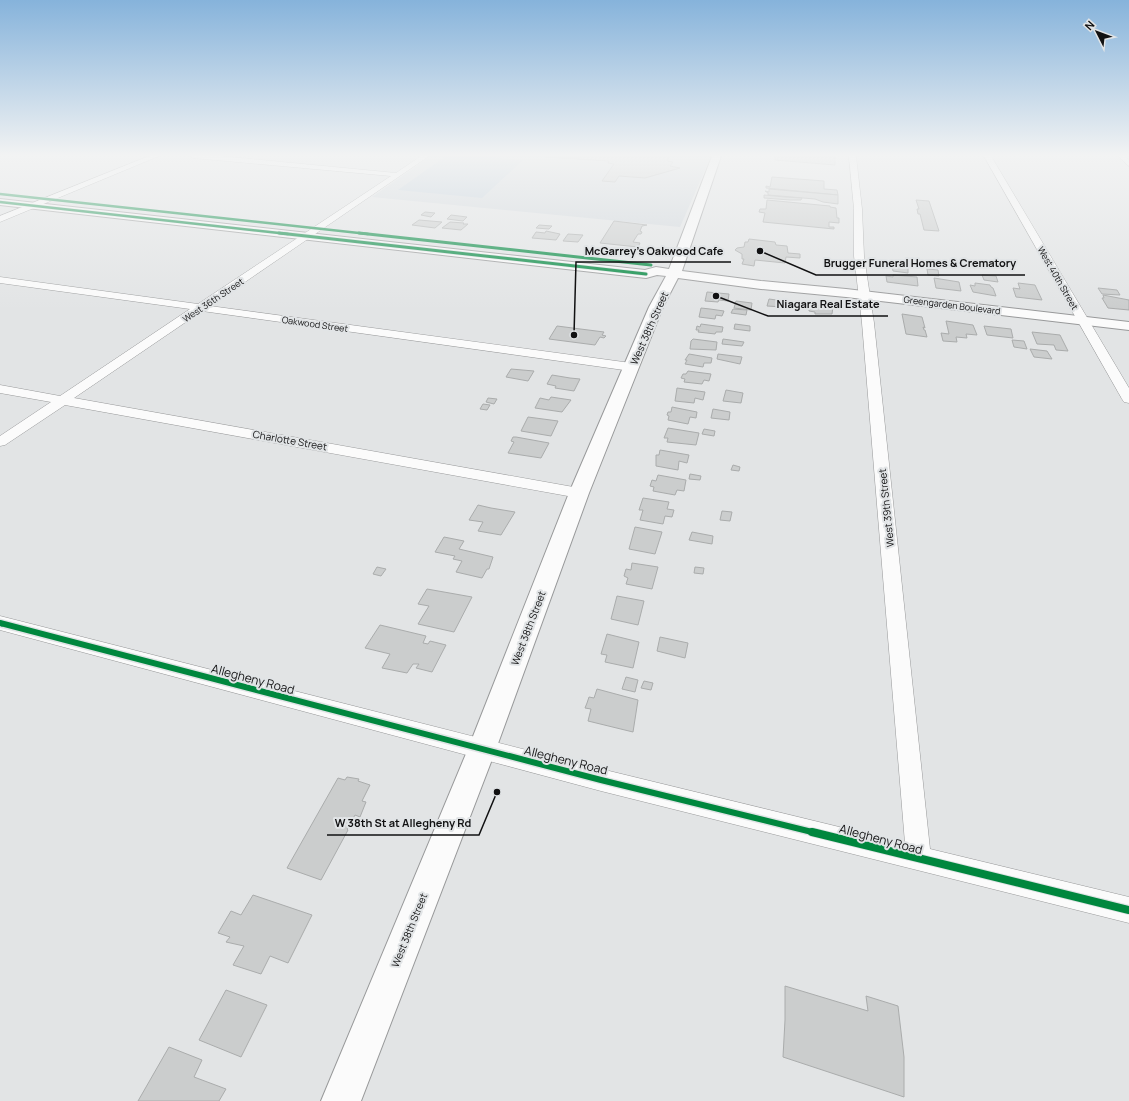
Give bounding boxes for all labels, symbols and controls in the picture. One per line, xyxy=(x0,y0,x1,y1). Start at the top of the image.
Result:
north arrow xyxy=(1077,12,1117,52)
text: N xyxy=(1081,17,1097,33)
callout: McGarrey's Oakwood Cafe xyxy=(576,239,731,262)
text: McGarrey's Oakwood Cafe xyxy=(585,243,724,258)
street label: West 40th Street xyxy=(1035,244,1082,312)
callout: Brugger Funeral Homes & Crematory xyxy=(816,252,1025,275)
text: Brugger Funeral Homes & Crematory xyxy=(824,255,1017,270)
street label: West 36th Street xyxy=(180,275,246,325)
street label: West 38th Street xyxy=(627,289,671,367)
callout: Niagara Real Estate xyxy=(768,293,888,316)
street label: Greengarden Boulevard xyxy=(903,293,1001,317)
text: Niagara Real Estate xyxy=(776,296,880,311)
street label: Oakwood Street xyxy=(281,313,349,335)
street label: Charlotte Street xyxy=(252,427,328,453)
street label: West 39th Street xyxy=(875,468,897,548)
street label: West 38th Street xyxy=(507,589,549,667)
street label: Allegheny Road xyxy=(210,660,296,698)
street label: Allegheny Road xyxy=(523,741,609,779)
callout: W 38th St at Allegheny Rd xyxy=(327,812,479,835)
text: W 38th St at Allegheny Rd xyxy=(335,815,472,830)
street label: Allegheny Road xyxy=(838,820,924,858)
street label: West 38th Street xyxy=(388,891,430,969)

